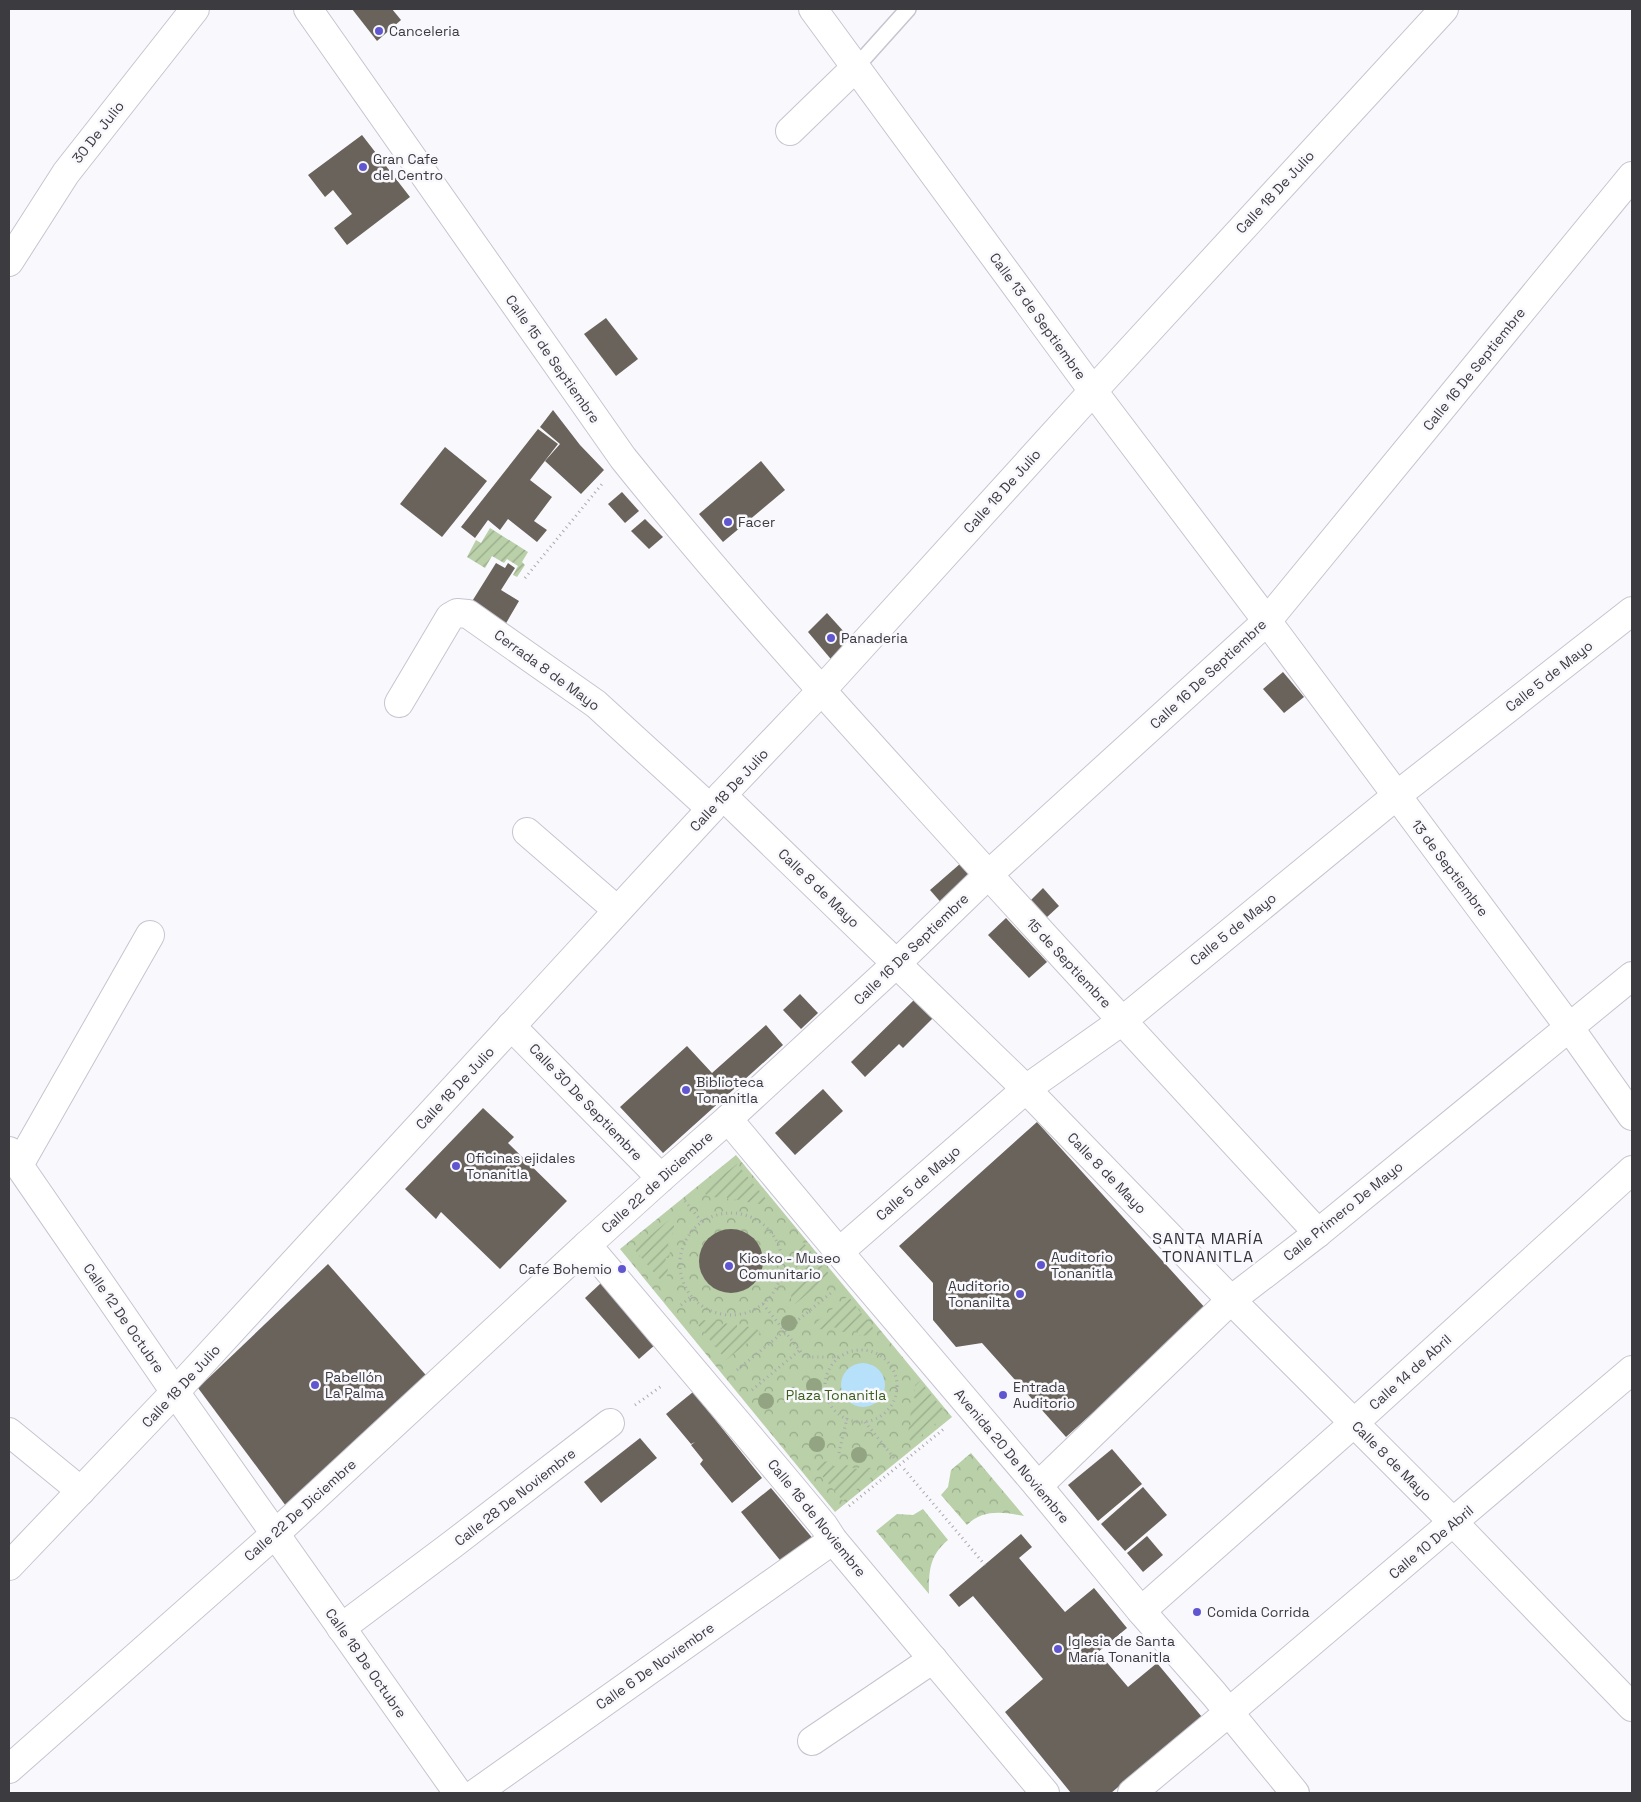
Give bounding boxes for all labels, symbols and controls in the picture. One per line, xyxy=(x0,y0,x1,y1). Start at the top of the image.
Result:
place label: Canceleria xyxy=(389,22,460,40)
marker: Canceleria xyxy=(373,25,385,37)
street label: 30 De Julio xyxy=(68,97,128,167)
street label: Calle 18 De Julio xyxy=(1232,147,1318,237)
place label: Gran Cafe del Centro xyxy=(373,150,443,184)
marker: Gran Cafe del Centro xyxy=(357,161,369,173)
street label: Calle 13 de Septiembre xyxy=(986,249,1090,383)
street label: Calle 15 de Septiembre xyxy=(502,291,604,427)
street label: Calle 16 De Septiembre xyxy=(1419,304,1529,434)
street label: Calle 18 De Julio xyxy=(959,445,1045,537)
place label: Facer xyxy=(738,513,775,531)
marker: Facer xyxy=(722,516,734,528)
street label: Calle 16 De Septiembre xyxy=(1146,615,1270,733)
street label: Cerrada 8 de Mayo xyxy=(491,626,603,714)
place label: Panaderia xyxy=(841,629,908,647)
marker: Panaderia xyxy=(825,632,837,644)
street label: Calle 5 de Mayo xyxy=(1502,636,1596,716)
street label: Calle 18 De Julio xyxy=(686,745,772,835)
street label: 13 de Septiembre xyxy=(1408,816,1492,920)
street label: Calle 8 de Mayo xyxy=(775,845,863,931)
street label: Calle 16 De Septiembre xyxy=(850,889,972,1009)
street label: Calle 5 de Mayo xyxy=(1186,889,1280,969)
street label: 15 de Septiembre xyxy=(1023,914,1115,1012)
street label: Calle 30 De Septiembre xyxy=(525,1040,647,1164)
street label: Calle 18 De Julio xyxy=(412,1043,498,1133)
place label: Biblioteca Tonanitla xyxy=(696,1073,764,1107)
marker: Biblioteca Tonanitla xyxy=(680,1084,692,1096)
street label: Calle 22 de Diciembre xyxy=(597,1127,717,1237)
street label: Calle 8 de Mayo xyxy=(1064,1129,1150,1217)
street label: Calle 5 de Mayo xyxy=(872,1141,964,1225)
place label: Oficinas ejidales Tonanitla xyxy=(466,1149,575,1183)
street label: Calle Primero De Mayo xyxy=(1279,1157,1407,1265)
marker: Oficinas ejidales Tonanitla xyxy=(450,1160,462,1172)
district label: SANTA MARÍA TONANITLA xyxy=(1152,1228,1264,1267)
place label: Auditorio Tonanitla xyxy=(1051,1248,1113,1282)
place label: Kiosko - Museo Comunitario xyxy=(739,1249,841,1283)
marker: Auditorio Tonanitla xyxy=(1035,1259,1047,1271)
street label: Calle 12 De Octubre xyxy=(79,1260,169,1376)
place label: Cafe Bohemio xyxy=(519,1260,612,1278)
marker: Kiosko - Museo Comunitario xyxy=(723,1260,735,1272)
marker: Cafe Bohemio xyxy=(616,1263,628,1275)
place label: Auditorio Tonanilta xyxy=(948,1277,1010,1311)
marker: Auditorio Tonanilta xyxy=(1014,1288,1026,1300)
street label: Calle 14 de Abril xyxy=(1365,1330,1455,1414)
street label: Calle 18 De Julio xyxy=(138,1341,224,1431)
place label: Pabellón La Palma xyxy=(325,1368,384,1402)
place label: Entrada Auditorio xyxy=(1013,1378,1075,1412)
marker: Pabellón La Palma xyxy=(309,1379,321,1391)
street label: Avenida 20 De Noviembre xyxy=(950,1385,1074,1527)
park label: Plaza Tonanitla xyxy=(786,1386,886,1404)
marker: Entrada Auditorio xyxy=(997,1389,1009,1401)
street label: Calle 8 de Mayo xyxy=(1348,1417,1436,1505)
street label: Calle 28 De Noviembre xyxy=(451,1444,579,1550)
street label: Calle 22 De Diciembre xyxy=(240,1455,360,1565)
street label: Calle 18 de Noviembre xyxy=(764,1456,870,1580)
street label: Calle 10 De Abril xyxy=(1385,1501,1477,1583)
place label: Comida Corrida xyxy=(1207,1603,1309,1621)
street label: Calle 18 De Octubre xyxy=(321,1605,411,1721)
marker: Comida Corrida xyxy=(1191,1606,1203,1618)
street label: Calle 6 De Noviembre xyxy=(592,1618,718,1714)
place label: Iglesia de Santa María Tonanitla xyxy=(1068,1632,1175,1666)
marker: Iglesia de Santa María Tonanitla xyxy=(1052,1643,1064,1655)

